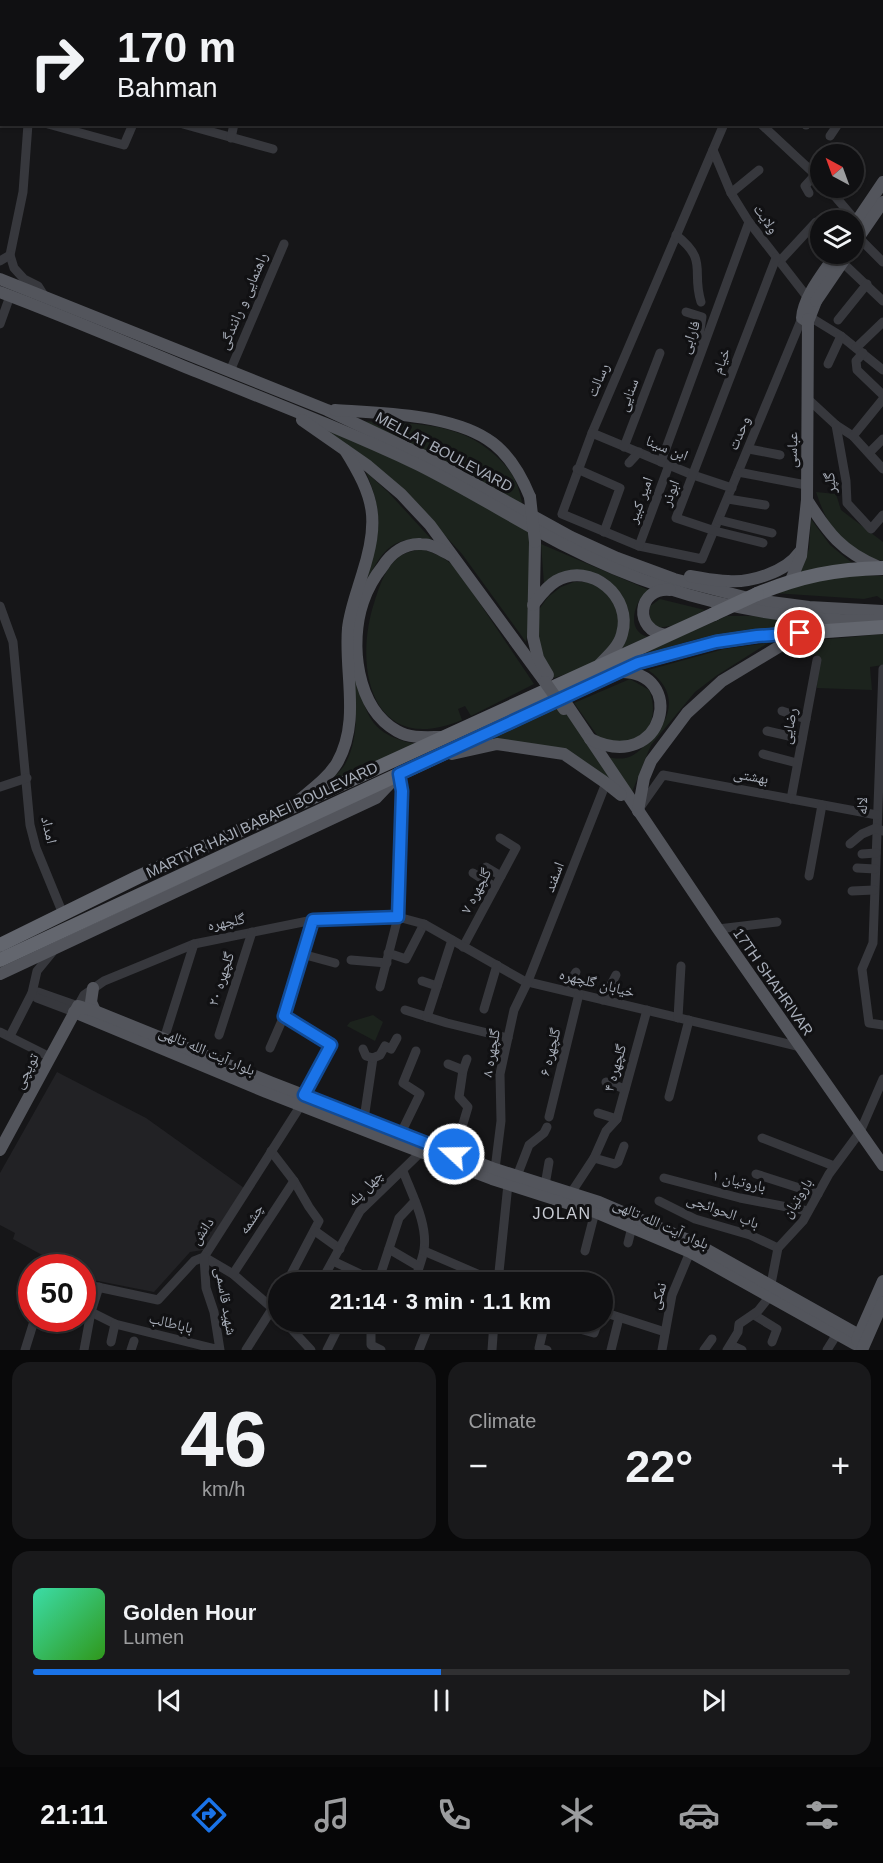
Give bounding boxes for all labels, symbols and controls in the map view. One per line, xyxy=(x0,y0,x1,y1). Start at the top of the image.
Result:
icon: right xyxy=(18,24,96,102)
text: 170 m xyxy=(117,24,236,71)
text: Bahman xyxy=(117,73,218,103)
north arrow xyxy=(810,144,864,198)
map controls xyxy=(810,144,864,264)
street label: ولایت xyxy=(749,201,783,237)
button: layers xyxy=(810,210,864,264)
street label: راهنمایی و رانندگی xyxy=(214,250,273,353)
street label: فارابی xyxy=(676,318,705,356)
street label: خیام xyxy=(708,345,735,377)
street label: رسالت xyxy=(583,360,613,400)
street label: سنایی xyxy=(614,376,643,414)
street label: MELLAT BOULEVARD xyxy=(373,408,516,495)
street label: وحدت xyxy=(724,413,754,453)
street label: ابن سینا xyxy=(643,431,691,466)
street label: عباسی xyxy=(782,431,803,468)
street label: گلپر xyxy=(820,471,840,496)
street label: امیر کبیر xyxy=(623,474,657,527)
street label: ابوذر xyxy=(656,477,683,510)
pin xyxy=(774,607,825,658)
icon: arrive xyxy=(783,616,816,649)
street label: رضایی xyxy=(777,706,802,746)
street label: MARTYR HAJI BABAEI BOULEVARD xyxy=(143,758,380,881)
street label: بهشتی xyxy=(732,764,770,789)
street label: لاله xyxy=(853,797,870,815)
street label: امداد xyxy=(38,815,61,845)
street label: اسفند xyxy=(540,859,567,894)
street label: گلچهره ۷ xyxy=(457,865,496,917)
street label: گلچهره xyxy=(206,909,247,934)
street label: 17TH SHAHRIVAR xyxy=(730,925,817,1039)
street label: گلچهره ۲۰ xyxy=(204,950,238,1008)
street label: خیابان گلچهره xyxy=(557,965,637,1002)
street label: بلوار آیت الله تالهی xyxy=(156,1023,258,1080)
street label: گلچهره ۶ xyxy=(535,1026,565,1078)
street label: گلچهره ۸ xyxy=(478,1027,504,1079)
street label: گلچهره ۴ xyxy=(600,1042,630,1094)
street label: توپچی xyxy=(9,1050,44,1092)
position arrow xyxy=(422,1122,486,1186)
street label: چهل پله xyxy=(343,1166,388,1211)
street label: ۱ باروتیان xyxy=(710,1166,768,1197)
street label: باروتیان xyxy=(778,1175,817,1222)
street label: باب الحوائجی xyxy=(684,1190,762,1233)
street label: بلوار آیت الله تالهی xyxy=(610,1195,712,1254)
street label: چشمه xyxy=(235,1200,267,1237)
district label: JOLAN xyxy=(532,1205,592,1222)
street label: دانش xyxy=(186,1214,219,1249)
speed limit sign: 50 xyxy=(18,1254,96,1332)
street label: شهید قاسمی xyxy=(210,1266,241,1337)
street label: نمکی xyxy=(645,1280,672,1312)
text: 21:14 · 3 min · 1.1 km xyxy=(330,1289,551,1314)
street label: باباطالب xyxy=(147,1309,195,1337)
text: 46 xyxy=(180,1395,267,1483)
text: Climate xyxy=(469,1410,536,1432)
text: 22° xyxy=(625,1441,693,1492)
text: − xyxy=(469,1447,488,1484)
text: + xyxy=(831,1447,850,1484)
text: km/h xyxy=(202,1478,245,1500)
text: Golden Hour xyxy=(123,1600,256,1625)
text: Lumen xyxy=(123,1626,184,1648)
icon: previous xyxy=(153,1684,186,1717)
icon: pause xyxy=(425,1684,458,1717)
icon: next xyxy=(697,1684,730,1717)
icon: directions xyxy=(188,1794,230,1836)
icon: music xyxy=(311,1794,353,1836)
icon: phone xyxy=(433,1794,475,1836)
icon: climate xyxy=(556,1794,598,1836)
icon: car xyxy=(678,1794,720,1836)
icon: filters xyxy=(801,1794,843,1836)
text: 21:11 xyxy=(40,1800,108,1830)

